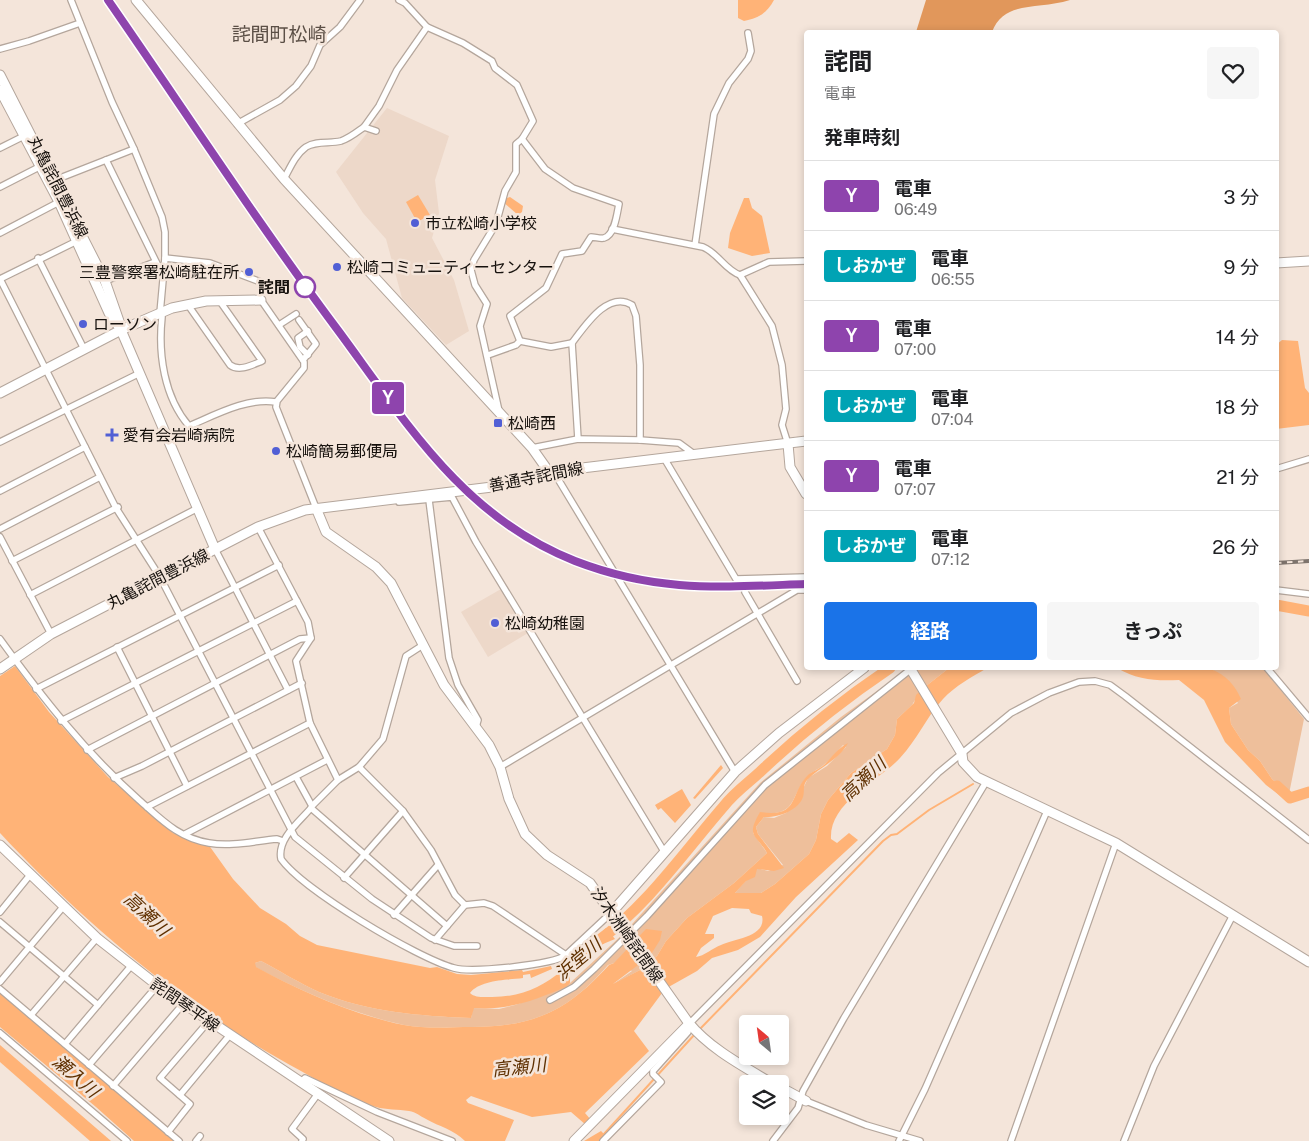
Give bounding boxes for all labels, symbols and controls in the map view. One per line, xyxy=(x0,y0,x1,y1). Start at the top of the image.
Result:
district label: 詫間町松崎 xyxy=(231,23,327,45)
text: 詫間 xyxy=(824,47,872,75)
button: heart xyxy=(1207,47,1259,99)
text: 電車 xyxy=(824,84,856,103)
text: 発車時刻 xyxy=(824,126,900,148)
street label: 丸亀詫間豊浜線 xyxy=(24,133,92,241)
text: 電車 xyxy=(894,177,932,199)
text: Y xyxy=(845,185,858,206)
text: 3 分 xyxy=(1223,186,1259,208)
text: 06:49 xyxy=(894,200,937,219)
place label: 市立松崎小学校 xyxy=(425,214,537,233)
marker: 市立松崎小学校 xyxy=(409,217,421,229)
text: 電車 xyxy=(931,247,969,269)
text: しおかぜ xyxy=(834,255,906,276)
text: 9 分 xyxy=(1224,256,1259,278)
place label: 松崎コミュニティーセンター xyxy=(347,258,554,277)
marker: 松崎コミュニティーセンター xyxy=(331,261,343,273)
place label: 三豊警察署松崎駐在所 xyxy=(79,263,239,282)
marker: 三豊警察署松崎駐在所 xyxy=(243,266,255,278)
text: 06:55 xyxy=(931,270,975,289)
marker: 詫間 xyxy=(294,276,316,298)
place label: 詫間 xyxy=(258,278,290,297)
place label: ローソン xyxy=(93,315,157,334)
text: 電車 xyxy=(894,317,932,339)
marker: ローソン xyxy=(77,318,89,330)
text: Y xyxy=(845,325,858,346)
text: 14 分 xyxy=(1216,326,1259,348)
text: 07:00 xyxy=(894,340,936,359)
line badge: Y xyxy=(372,382,404,414)
text: Y xyxy=(382,387,394,408)
text: 電車 xyxy=(931,387,969,409)
text: しおかぜ xyxy=(834,395,906,416)
text: 18 分 xyxy=(1215,396,1259,418)
text: 07:04 xyxy=(931,410,974,429)
place label: 松崎西 xyxy=(508,414,556,433)
marker: 松崎西 xyxy=(492,417,504,429)
place label: 愛有会岩崎病院 xyxy=(123,426,235,445)
marker: 愛有会岩崎病院 xyxy=(105,428,119,442)
place label: 松崎簡易郵便局 xyxy=(286,442,398,461)
marker: 松崎簡易郵便局 xyxy=(270,445,282,457)
text: 電車 xyxy=(894,457,932,479)
street label: 善通寺詫間線 xyxy=(487,459,585,495)
text: Y xyxy=(845,465,858,486)
text: 21 分 xyxy=(1216,466,1259,488)
text: 07:07 xyxy=(894,480,936,499)
text: 電車 xyxy=(931,527,969,549)
text: しおかぜ xyxy=(834,535,906,556)
text: 26 分 xyxy=(1212,536,1259,558)
street label: 丸亀詫間豊浜線 xyxy=(104,545,212,613)
text: 07:12 xyxy=(931,550,970,569)
button: 経路 xyxy=(824,602,1037,660)
button: きっぷ xyxy=(1047,602,1259,660)
place label: 松崎幼稚園 xyxy=(505,614,585,633)
marker: 松崎幼稚園 xyxy=(489,617,501,629)
water label: 高瀬川 xyxy=(836,752,891,805)
street label: 汐木洲崎詫間線 xyxy=(587,884,667,986)
water label: 高瀬川 xyxy=(120,888,175,941)
water label: 浜堂川 xyxy=(551,932,607,984)
street label: 詫間琴平線 xyxy=(147,974,223,1036)
north arrow xyxy=(739,1015,789,1065)
map controls xyxy=(739,1015,789,1125)
water label: 瀬入川 xyxy=(49,1050,105,1103)
water label: 高瀬川 xyxy=(491,1054,549,1080)
button: layers xyxy=(739,1075,789,1125)

